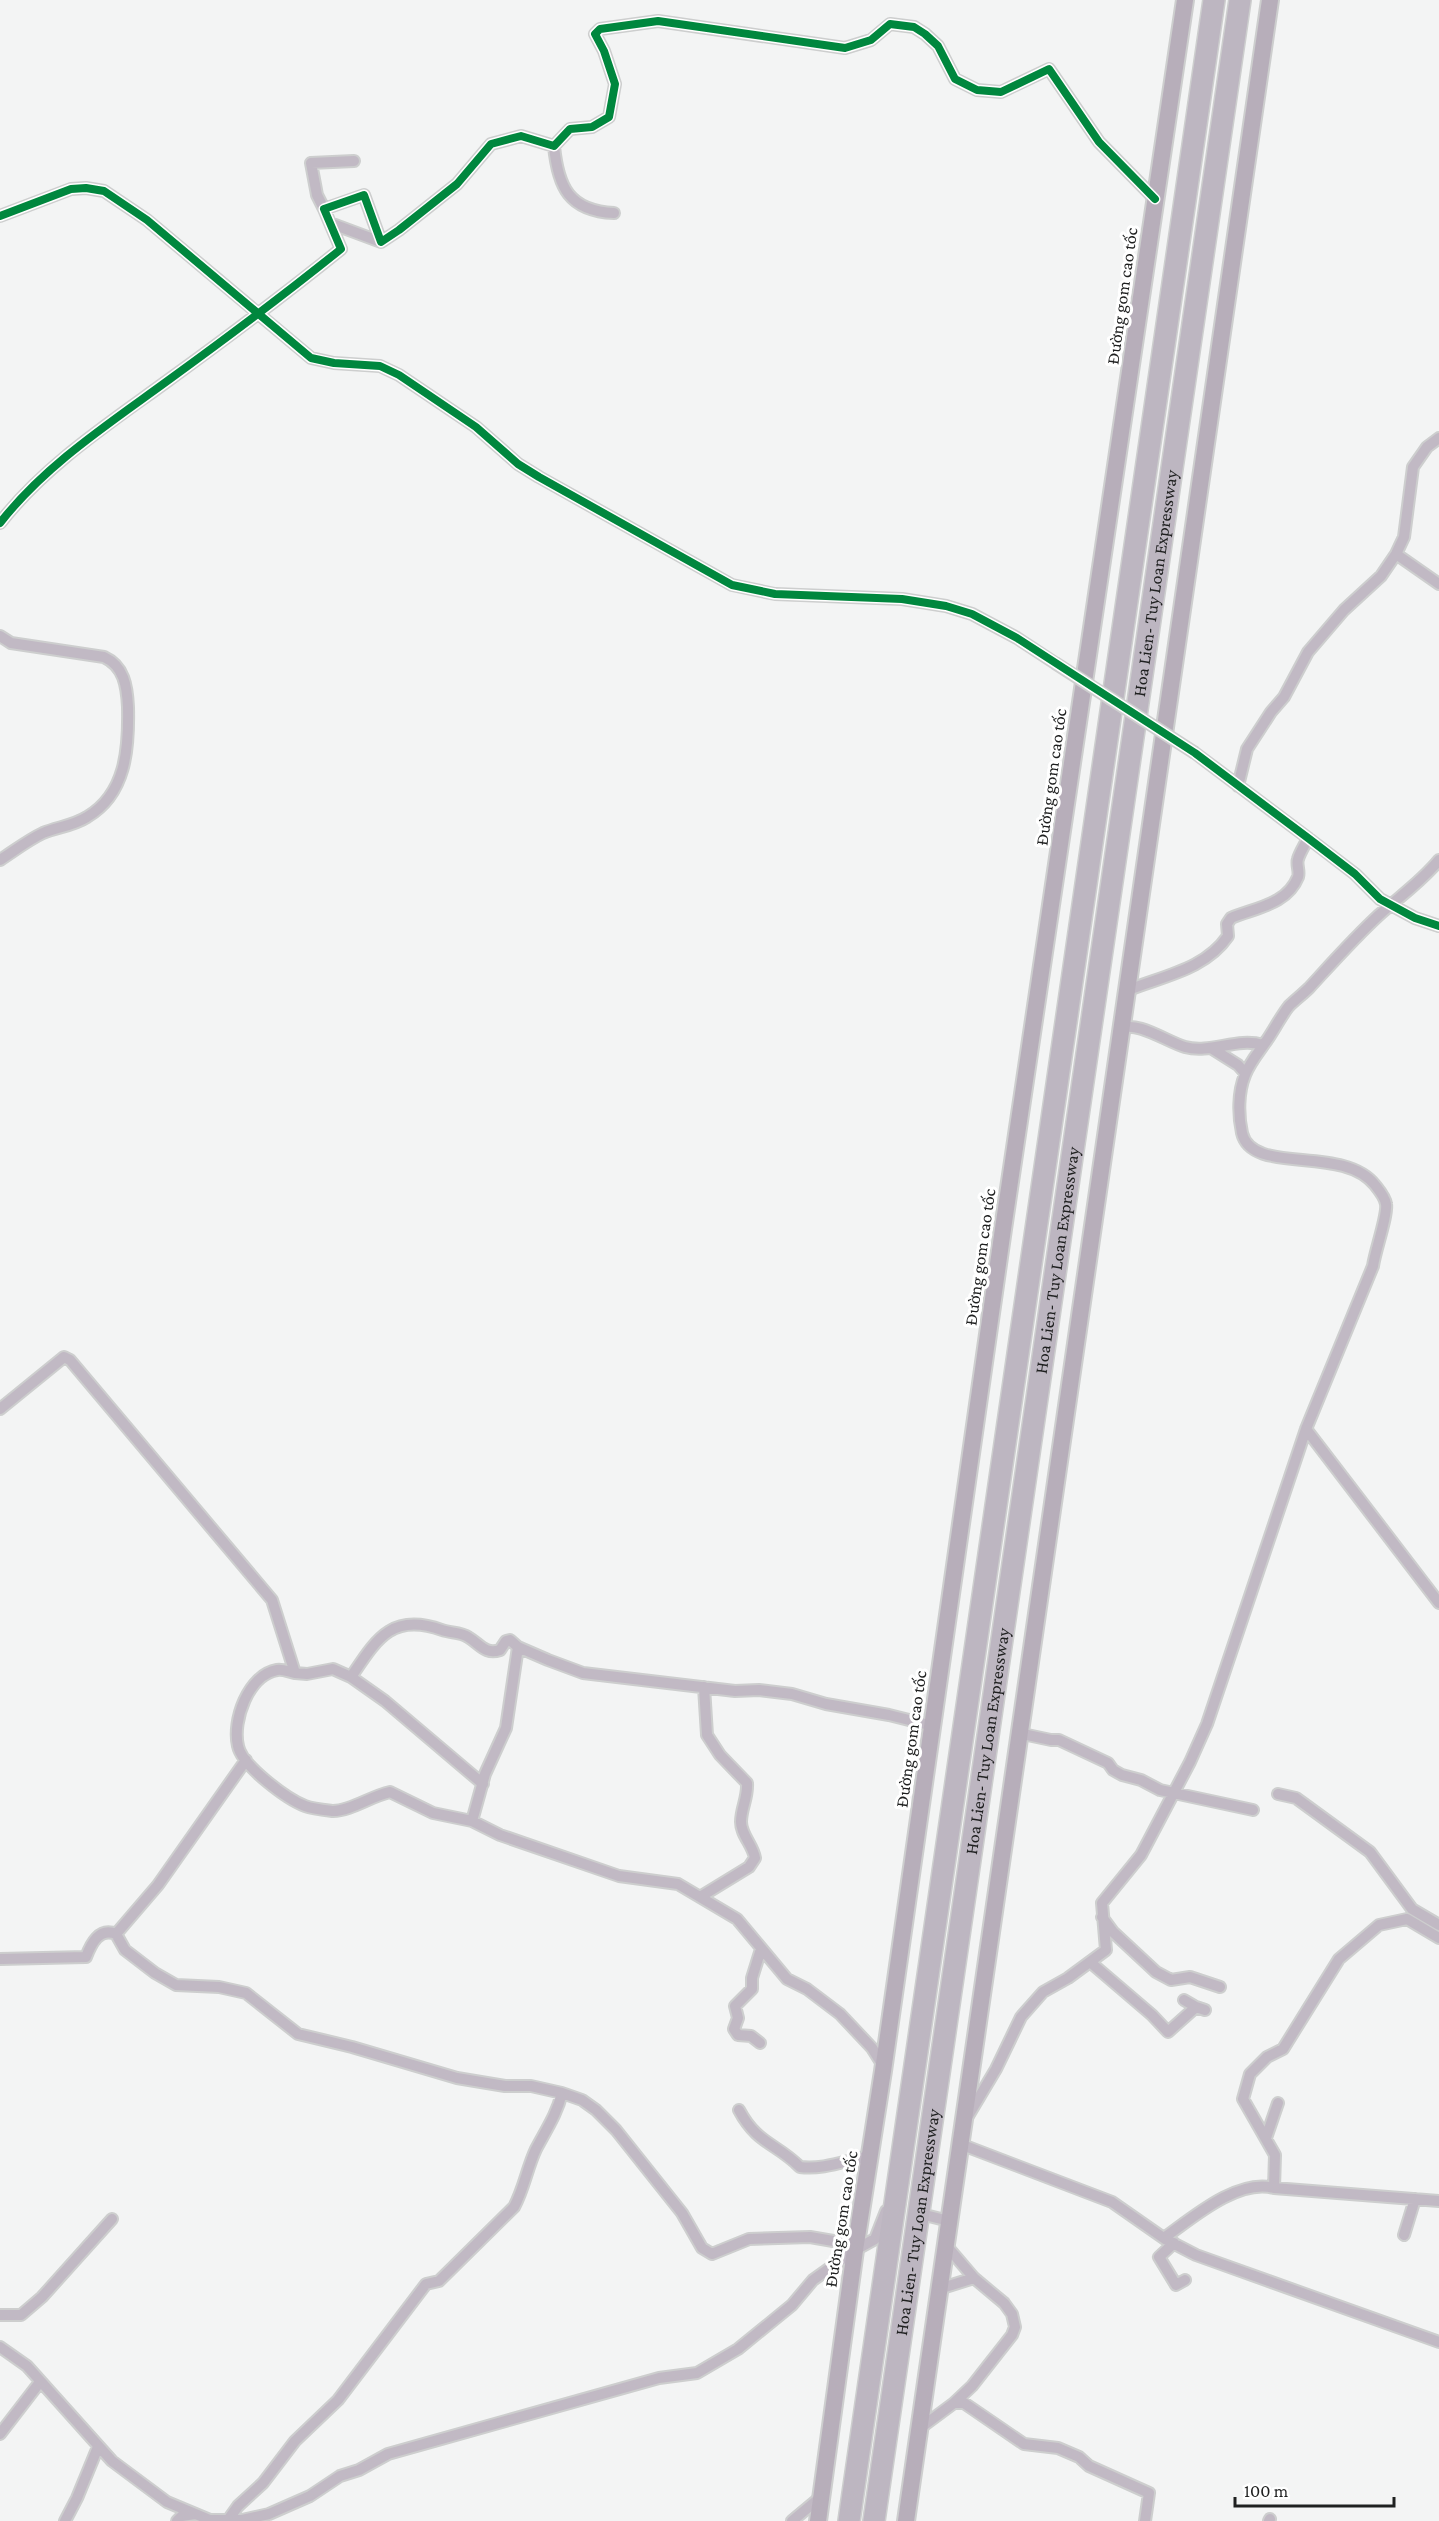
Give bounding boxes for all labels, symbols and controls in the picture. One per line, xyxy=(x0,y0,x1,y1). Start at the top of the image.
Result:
street label: Đường gom cao tốc xyxy=(1102,226,1142,366)
street label: Hoa Lien- Tuy Loan Expressway xyxy=(1129,468,1182,698)
street label: Đường gom cao tốc xyxy=(1031,707,1071,847)
street label: Hoa Lien- Tuy Loan Expressway xyxy=(1031,1145,1083,1375)
street label: Đường gom cao tốc xyxy=(960,1187,1000,1327)
street label: Hoa Lien- Tuy Loan Expressway xyxy=(961,1626,1014,1856)
street label: Đường gom cao tốc xyxy=(891,1669,931,1809)
street label: Hoa Lien- Tuy Loan Expressway xyxy=(891,2107,944,2337)
street label: Đường gom cao tốc xyxy=(820,2149,862,2289)
scale bar xyxy=(1235,2470,1394,2508)
text: 100 m xyxy=(1244,2481,1289,2501)

